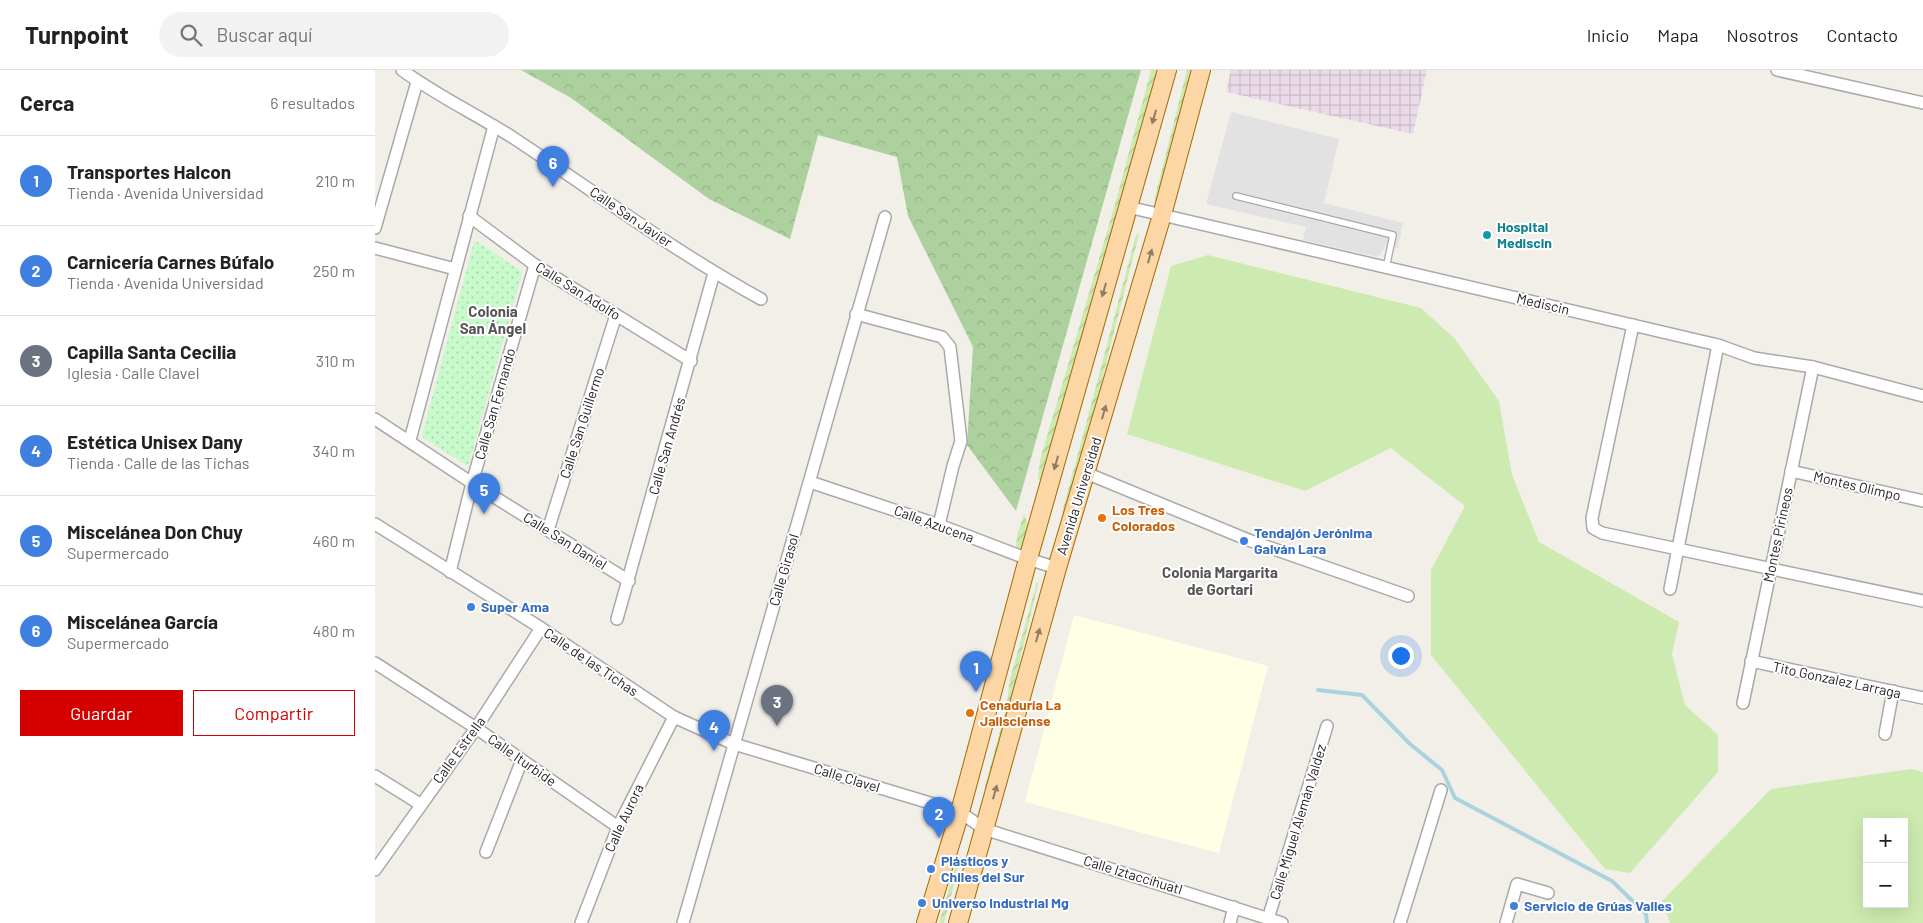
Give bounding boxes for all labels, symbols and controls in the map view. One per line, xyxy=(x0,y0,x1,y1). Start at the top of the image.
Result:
search box xyxy=(159,12,509,57)
text: Turnpoint xyxy=(25,20,129,49)
icon: search xyxy=(177,21,205,49)
text: Buscar aquí xyxy=(217,23,312,46)
text: Inicio xyxy=(1587,24,1629,46)
text: Mapa xyxy=(1657,24,1699,46)
text: Nosotros xyxy=(1727,24,1798,46)
text: Contacto xyxy=(1826,24,1898,46)
text: Cerca xyxy=(20,90,74,115)
text: 6 resultados xyxy=(270,93,355,112)
one-way arrow xyxy=(1149,109,1157,124)
pin: 6 xyxy=(537,146,569,187)
text: Transportes Halcon xyxy=(67,160,231,183)
text: 1 xyxy=(33,171,39,190)
text: 210 m xyxy=(316,171,355,190)
text: Tienda · Avenida Universidad xyxy=(67,183,264,202)
street label: Calle San Javier xyxy=(587,183,676,250)
place label: Hospital Mediscin xyxy=(1497,218,1552,251)
marker: Hospital Mediscin xyxy=(1481,229,1493,241)
one-way arrow xyxy=(1147,249,1155,264)
text: Carnicería Carnes Búfalo xyxy=(67,250,274,273)
street label: Calle San Adolfo xyxy=(533,258,624,323)
text: 2 xyxy=(32,261,40,280)
text: 250 m xyxy=(313,261,355,280)
text: Tienda · Avenida Universidad xyxy=(67,273,264,292)
one-way arrow xyxy=(1100,283,1108,298)
street label: Mediscin xyxy=(1515,289,1571,318)
district label: Colonia San Ángel xyxy=(460,302,526,337)
text: Capilla Santa Cecilia xyxy=(67,340,236,363)
street label: Calle San Fernando xyxy=(470,346,519,462)
text: 3 xyxy=(32,351,40,370)
text: 310 m xyxy=(316,351,355,370)
text: Iglesia · Calle Clavel xyxy=(67,363,199,382)
street label: Calle San Guillermo xyxy=(556,365,607,480)
street label: Calle San Andrés xyxy=(644,395,689,497)
one-way arrow xyxy=(1101,405,1109,420)
text: Estética Unisex Dany xyxy=(67,430,243,453)
street label: Avenida Universidad xyxy=(1052,435,1105,557)
text: 4 xyxy=(31,441,41,460)
text: 340 m xyxy=(312,441,355,460)
text: Tienda · Calle de las Tichas xyxy=(67,453,250,472)
one-way arrow xyxy=(1051,456,1059,471)
street label: Montes Olimpo xyxy=(1812,467,1903,504)
pin: 5 xyxy=(468,473,500,514)
street label: Montes Pirineos xyxy=(1759,486,1796,584)
street label: Calle Azucena xyxy=(892,501,976,546)
place label: Los Tres Colorados xyxy=(1112,501,1175,534)
street label: Calle San Daniel xyxy=(520,508,610,573)
marker: Los Tres Colorados xyxy=(1096,512,1108,524)
text: Miscelánea Don Chuy xyxy=(67,520,243,543)
place label: Tendajón Jerónima Galván Lara xyxy=(1254,524,1372,557)
text: 5 xyxy=(32,531,40,550)
text: 460 m xyxy=(312,531,355,550)
street label: Calle Girasol xyxy=(765,532,802,608)
marker: Tendajón Jerónima Galván Lara xyxy=(1238,535,1250,547)
text: Supermercado xyxy=(67,543,169,562)
district label: Colonia Margarita de Gortari xyxy=(1162,563,1278,598)
place label: Super Ama xyxy=(481,598,549,615)
marker: Super Ama xyxy=(465,601,477,613)
text: Miscelánea García xyxy=(67,610,218,633)
text: 6 xyxy=(32,621,40,640)
text: 480 m xyxy=(312,621,355,640)
street label: Calle de las Tichas xyxy=(541,624,642,700)
one-way arrow xyxy=(1035,628,1043,643)
text: Supermercado xyxy=(67,633,169,652)
your location xyxy=(1388,643,1414,669)
pin: 1 xyxy=(960,651,992,692)
street label: Tito Gonzalez Larraga xyxy=(1771,658,1903,701)
pin: 3 xyxy=(761,685,793,726)
button: Guardar xyxy=(20,690,183,736)
button: Compartir xyxy=(193,690,355,736)
place label: Cenaduría La Jalisciense xyxy=(980,696,1061,729)
marker: Cenaduría La Jalisciense xyxy=(964,707,976,719)
pin: 4 xyxy=(698,710,730,751)
street label: Calle Estrella xyxy=(429,713,489,787)
street label: Calle Iturbide xyxy=(485,730,560,789)
street label: Calle Miguel Alemán Valdez xyxy=(1266,742,1329,902)
street label: Calle Clavel xyxy=(812,759,882,796)
street label: Calle Aurora xyxy=(600,781,647,855)
one-way arrow xyxy=(991,784,999,799)
pin: 2 xyxy=(923,797,955,838)
map controls xyxy=(1863,818,1908,908)
button: + xyxy=(1863,818,1908,863)
street label: Calle Iztaccíhuatl xyxy=(1082,851,1185,898)
place label: Plásticos y Chiles del Sur xyxy=(941,852,1025,885)
marker: Plásticos y Chiles del Sur xyxy=(925,863,937,875)
button: − xyxy=(1863,863,1908,908)
place label: Universo Industrial Mg xyxy=(932,894,1069,911)
marker: Universo Industrial Mg xyxy=(916,897,928,909)
place label: Servicio de Grúas Valles xyxy=(1524,897,1672,914)
marker: Servicio de Grúas Valles xyxy=(1508,900,1520,912)

